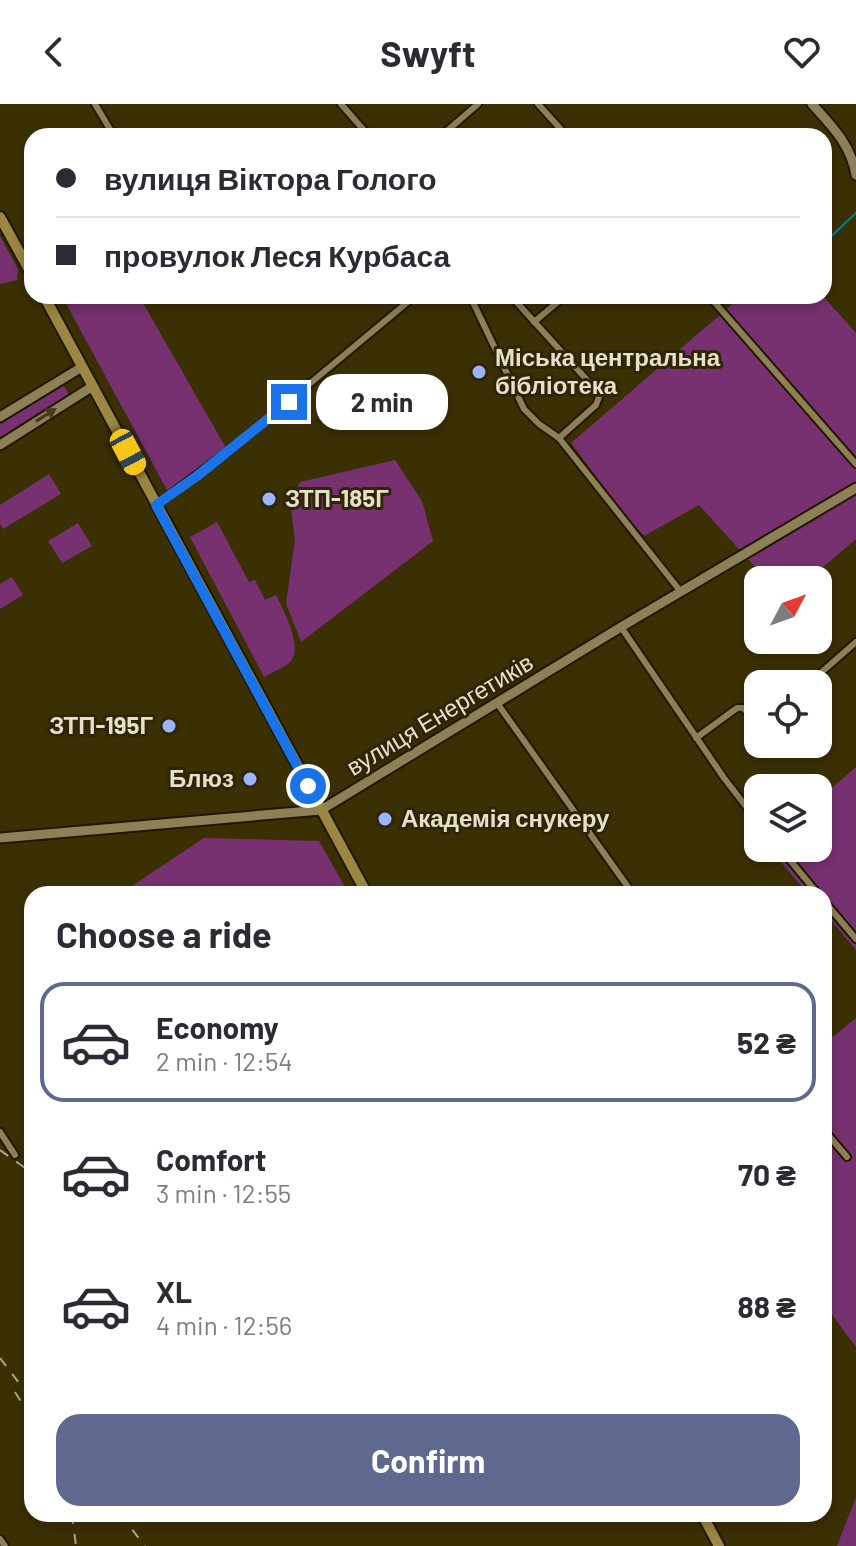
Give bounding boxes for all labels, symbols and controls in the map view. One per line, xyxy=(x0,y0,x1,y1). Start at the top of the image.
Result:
icon: back xyxy=(32,30,76,74)
icon: heart xyxy=(780,30,824,74)
text: Swyft xyxy=(380,31,476,74)
text: вулиця Віктора Голого xyxy=(104,160,437,196)
text: провулок Леся Курбаса xyxy=(104,237,450,273)
place label: Міська центральна бібліотека xyxy=(495,342,721,399)
marker: Міська центральна бібліотека xyxy=(470,363,488,381)
callout: 2 min xyxy=(317,374,449,430)
route end xyxy=(271,384,307,420)
text: 2 min xyxy=(351,386,413,417)
one-way arrow xyxy=(35,409,57,423)
car xyxy=(106,425,150,479)
place label: ЗТП-185Г xyxy=(285,483,389,512)
marker: ЗТП-185Г xyxy=(260,490,278,508)
north arrow xyxy=(744,566,832,654)
map controls xyxy=(744,566,832,862)
street label: вулиця Енергетиків xyxy=(341,647,538,781)
button: locate xyxy=(744,670,832,758)
place label: ЗТП-195Г xyxy=(49,710,153,739)
marker: ЗТП-195Г xyxy=(160,717,178,735)
place label: Блюз xyxy=(169,763,234,792)
route start xyxy=(290,768,326,804)
marker: Блюз xyxy=(241,770,259,788)
button: layers xyxy=(744,774,832,862)
place label: Академія снукеру xyxy=(401,803,610,832)
marker: Академія снукеру xyxy=(376,810,394,828)
text: Choose a ride xyxy=(56,912,272,955)
icon: car xyxy=(60,1006,132,1078)
text: Economy xyxy=(156,1009,279,1045)
text: 52 ₴ xyxy=(737,1024,796,1060)
text: 2 min · 12:54 xyxy=(156,1045,293,1076)
icon: car xyxy=(60,1138,132,1210)
text: Comfort xyxy=(156,1141,266,1177)
text: 70 ₴ xyxy=(738,1156,796,1192)
text: 3 min · 12:55 xyxy=(156,1177,291,1208)
icon: car xyxy=(60,1270,132,1342)
text: XL xyxy=(156,1273,192,1309)
text: 88 ₴ xyxy=(738,1288,796,1324)
text: 4 min · 12:56 xyxy=(156,1309,292,1340)
button: Confirm xyxy=(56,1414,800,1506)

